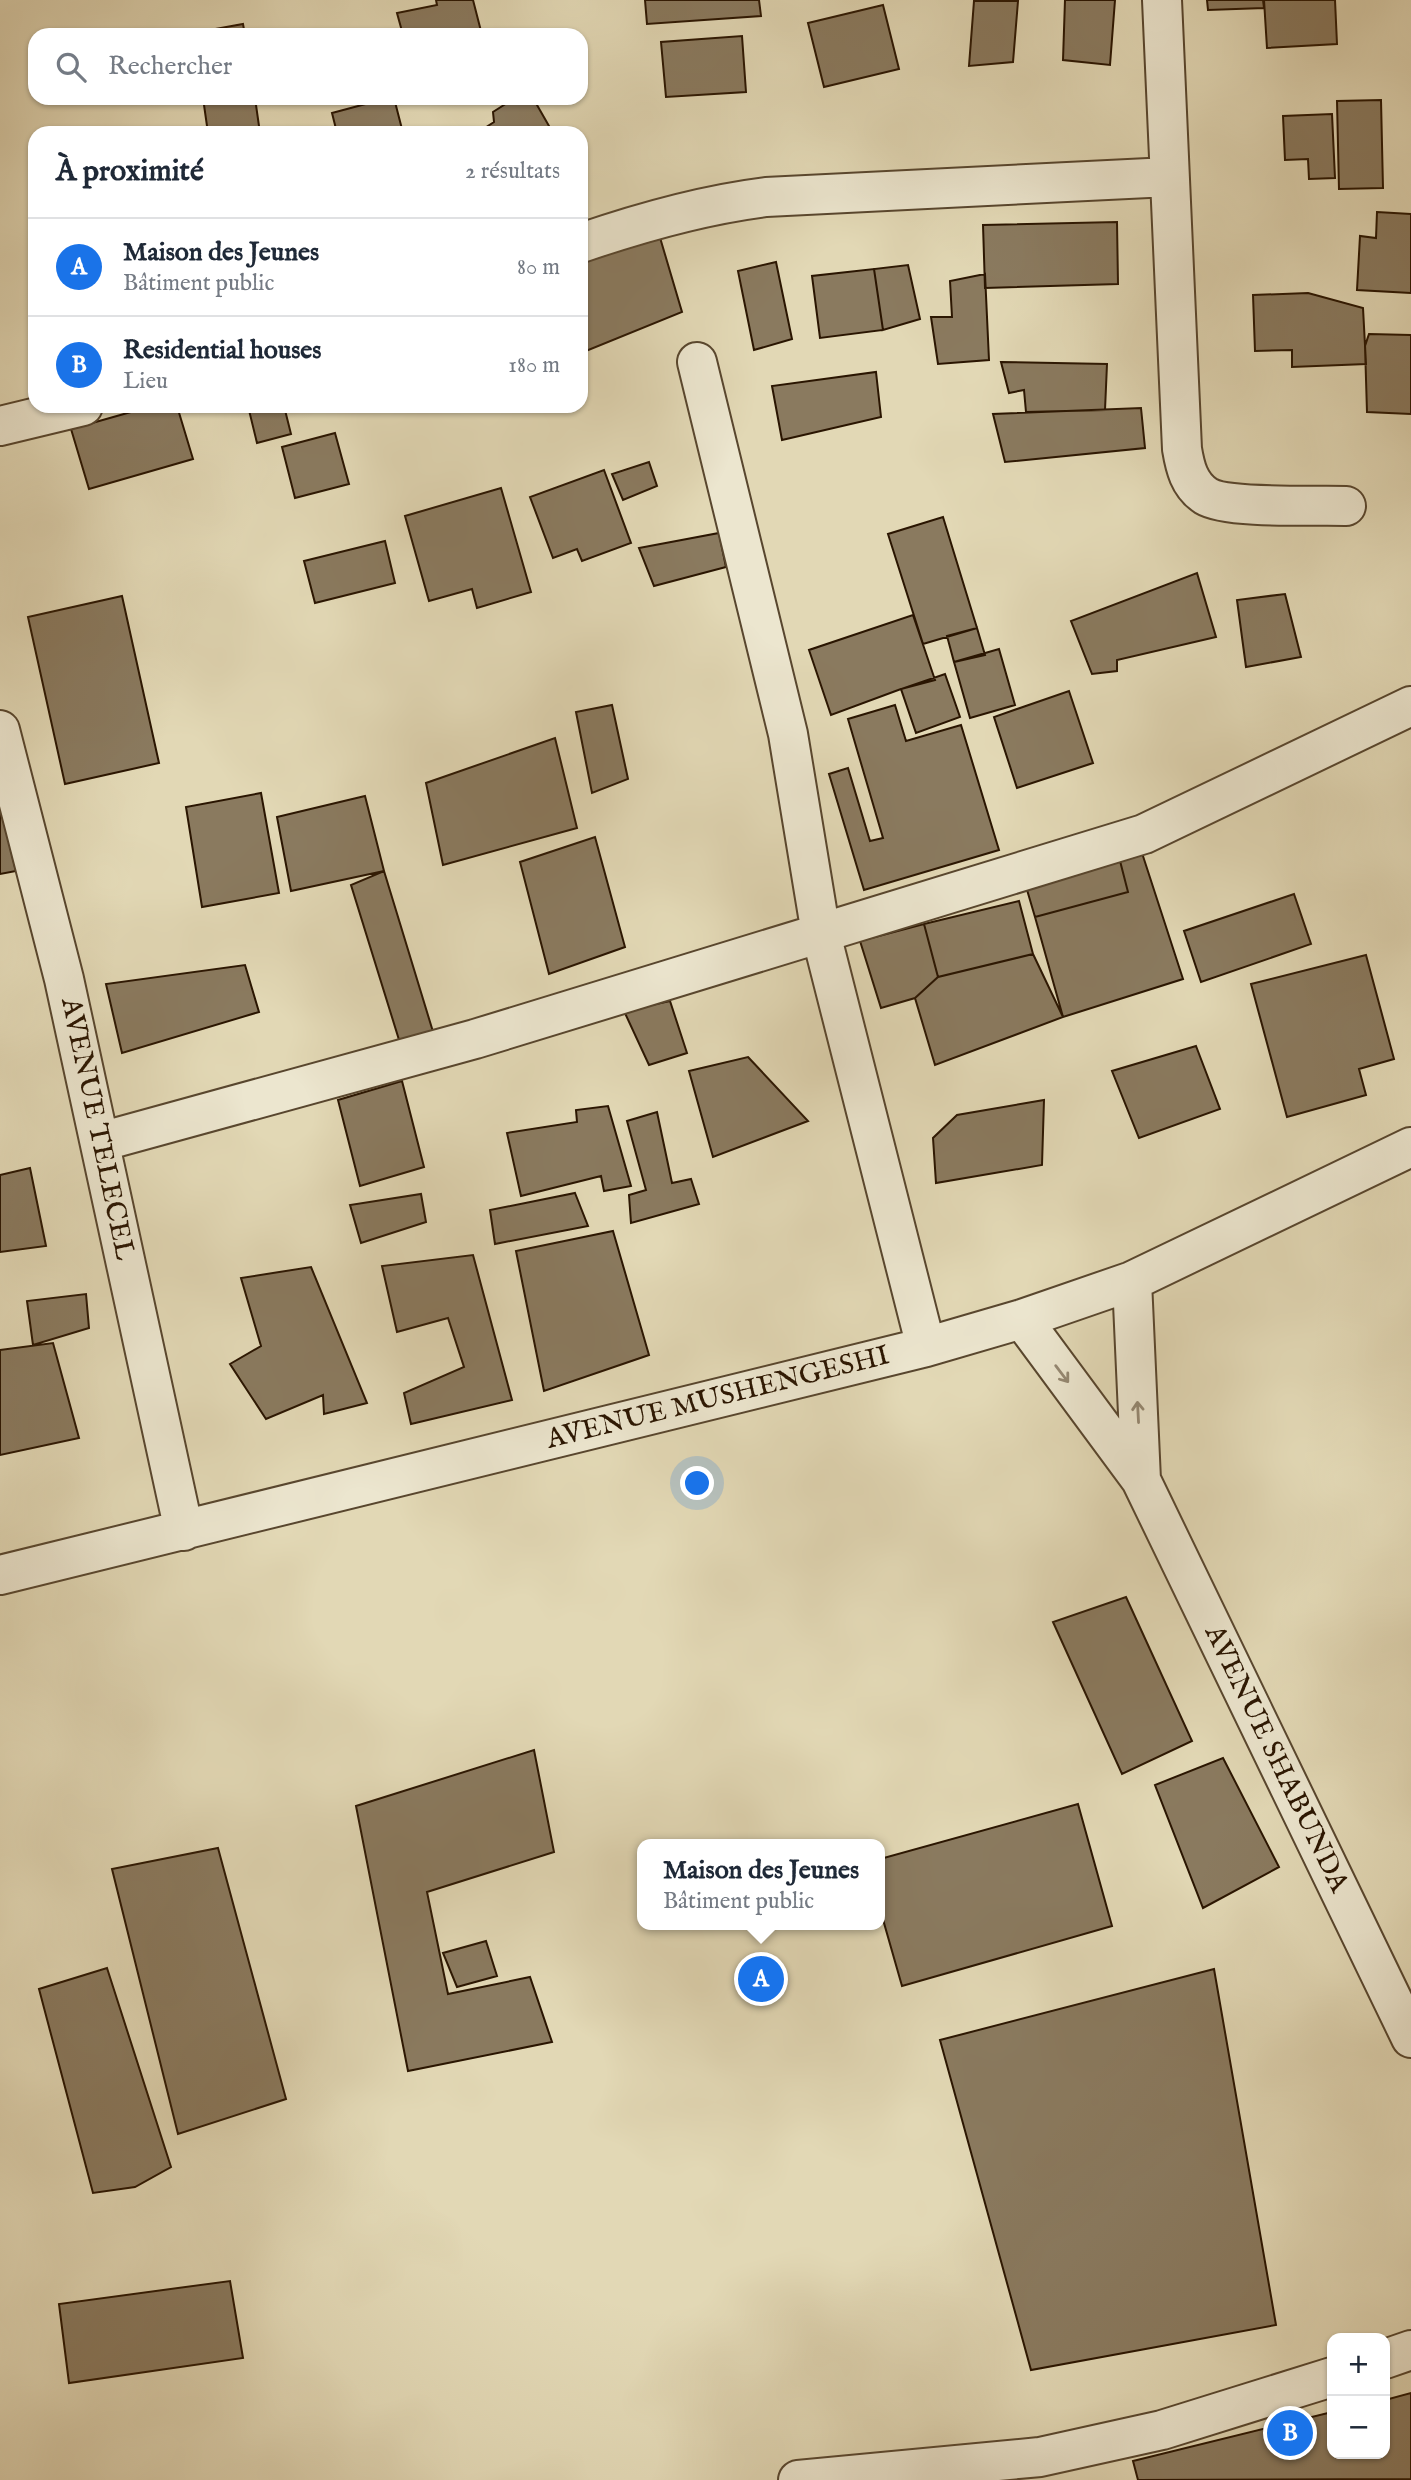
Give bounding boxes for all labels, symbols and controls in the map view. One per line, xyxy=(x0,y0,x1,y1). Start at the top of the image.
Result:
search box xyxy=(28,28,588,105)
icon: search xyxy=(52,48,90,86)
text: Rechercher xyxy=(108,50,232,83)
text: À proximité xyxy=(56,153,204,191)
text: 2 résultats xyxy=(465,157,560,186)
text: Maison des Jeunes xyxy=(123,236,319,269)
text: A xyxy=(71,253,87,282)
text: 80 m xyxy=(517,253,560,282)
text: Bâtiment public xyxy=(123,269,274,298)
text: Residential houses xyxy=(123,334,321,367)
text: B xyxy=(71,351,87,380)
text: 180 m xyxy=(508,351,560,380)
text: Lieu xyxy=(123,367,168,396)
street label: AVENUE TELECEL xyxy=(52,994,142,1263)
street label: AVENUE MUSHENGESHI xyxy=(542,1338,893,1458)
one-way arrow xyxy=(1054,1364,1069,1383)
one-way arrow xyxy=(1131,1401,1144,1424)
your location xyxy=(680,1466,714,1500)
street label: AVENUE SHABUNDA xyxy=(1196,1619,1356,1899)
popup xyxy=(637,1839,885,1930)
text: Maison des Jeunes xyxy=(663,1854,859,1887)
text: Bâtiment public xyxy=(663,1887,814,1916)
pin: A xyxy=(738,1953,784,2005)
map controls xyxy=(1327,2333,1390,2459)
button: + xyxy=(1327,2333,1390,2396)
button: − xyxy=(1327,2396,1390,2459)
pin: B xyxy=(1267,2407,1313,2459)

